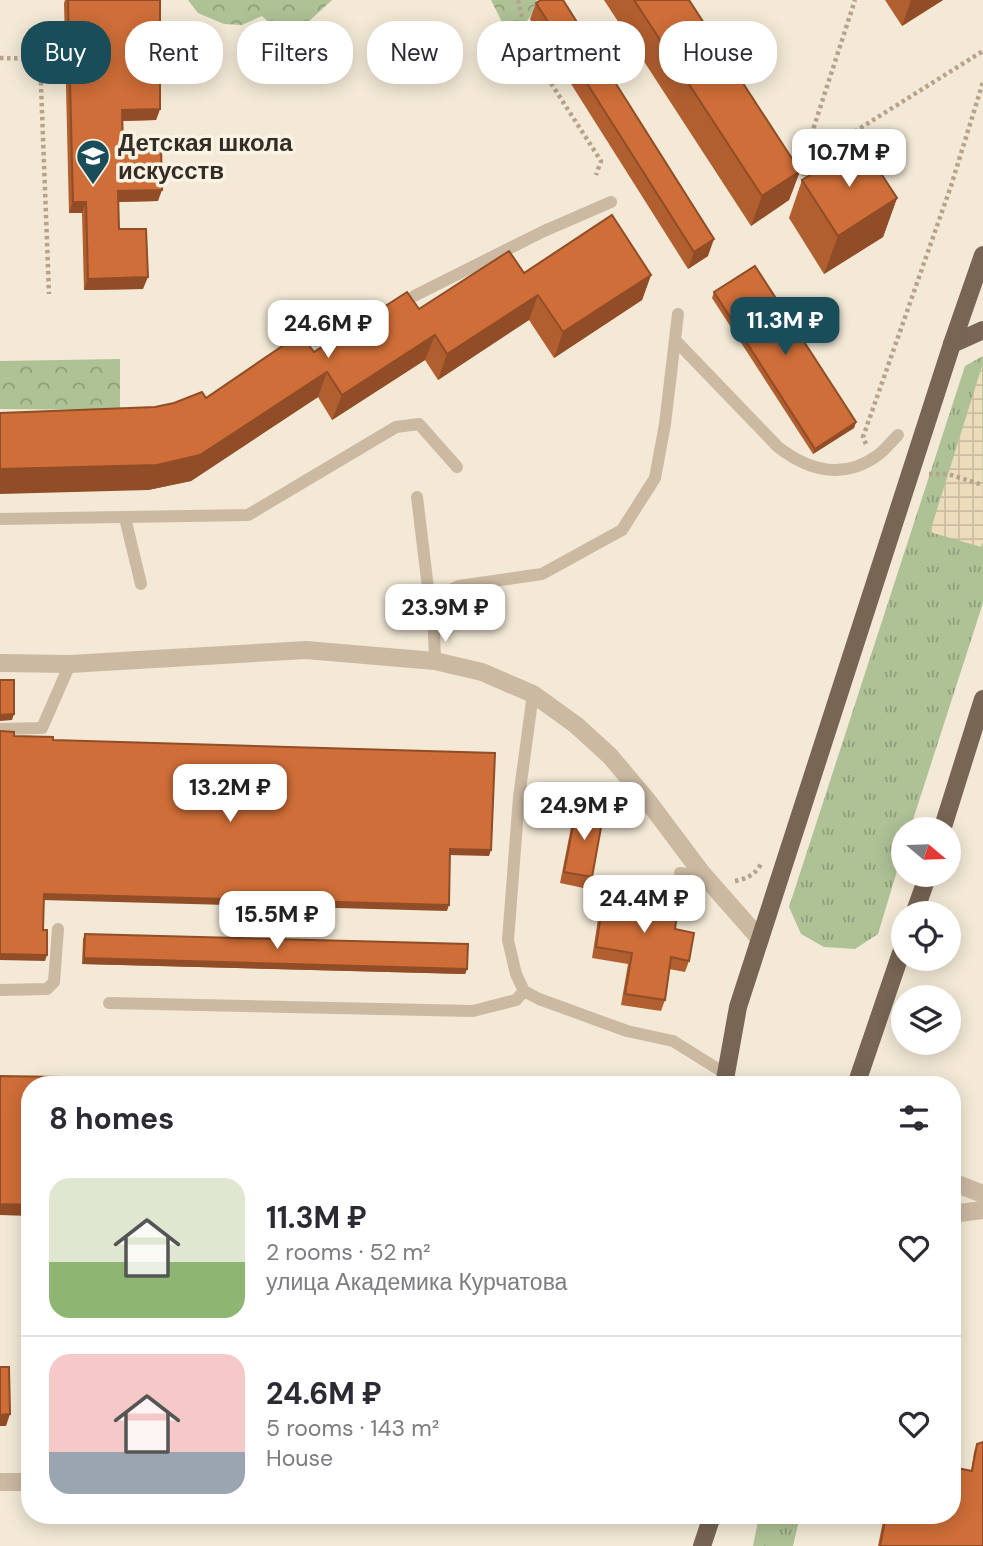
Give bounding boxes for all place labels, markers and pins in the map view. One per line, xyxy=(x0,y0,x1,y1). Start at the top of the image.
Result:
place label: Детская школа искусств xyxy=(118,127,293,186)
pin: 10.7M ₽ xyxy=(784,130,914,189)
school or university icon: Детская школа искусств xyxy=(74,137,112,186)
pin: 11.3M ₽ xyxy=(720,298,850,357)
pin: 24.6M ₽ xyxy=(263,300,393,360)
pin: 23.9M ₽ xyxy=(380,584,510,644)
pin: 13.2M ₽ xyxy=(165,764,295,824)
pin: 24.9M ₽ xyxy=(519,782,649,842)
pin: 24.4M ₽ xyxy=(579,876,709,935)
pin: 15.5M ₽ xyxy=(212,892,342,951)

